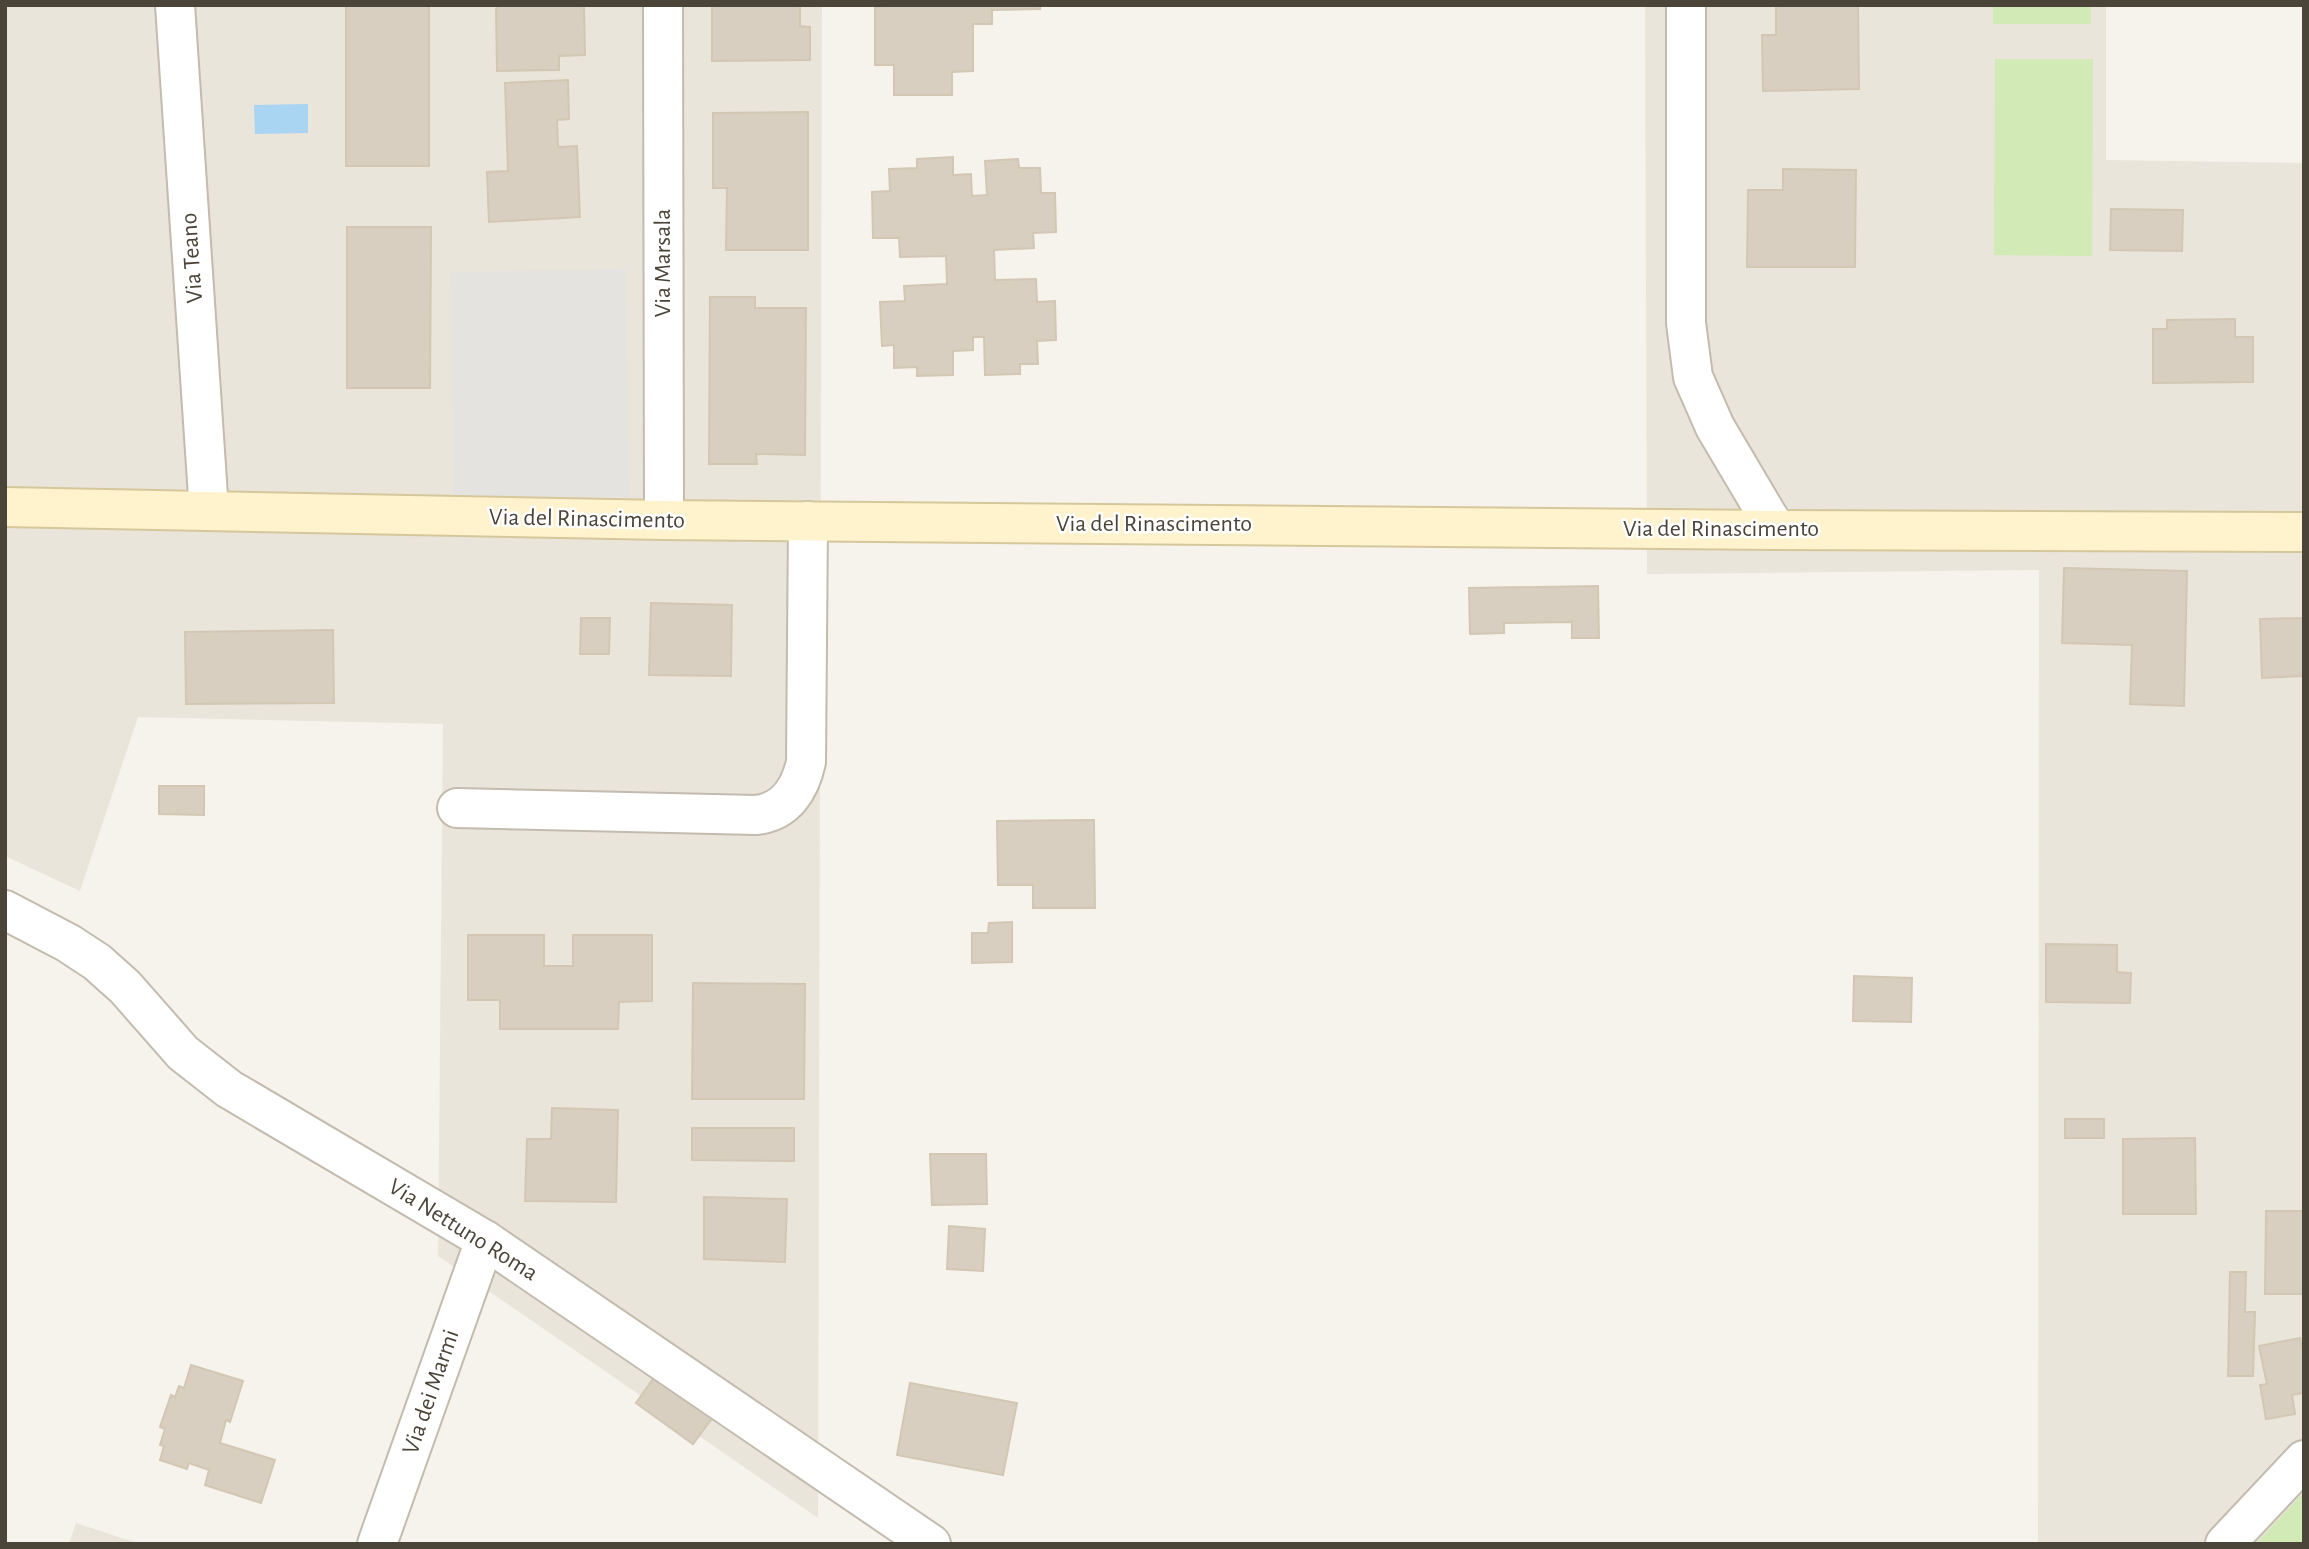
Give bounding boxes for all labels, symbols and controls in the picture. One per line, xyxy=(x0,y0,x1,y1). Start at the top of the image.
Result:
street label: Via Marsala xyxy=(651,209,675,317)
street label: Via Teano xyxy=(177,212,207,304)
street label: Via del Rinascimento xyxy=(489,505,685,533)
street label: Via del Rinascimento xyxy=(1056,512,1252,536)
street label: Via del Rinascimento xyxy=(1623,517,1819,541)
street label: Via Nettuno Roma xyxy=(384,1174,542,1286)
street label: Via dei Marmi xyxy=(398,1327,464,1457)

